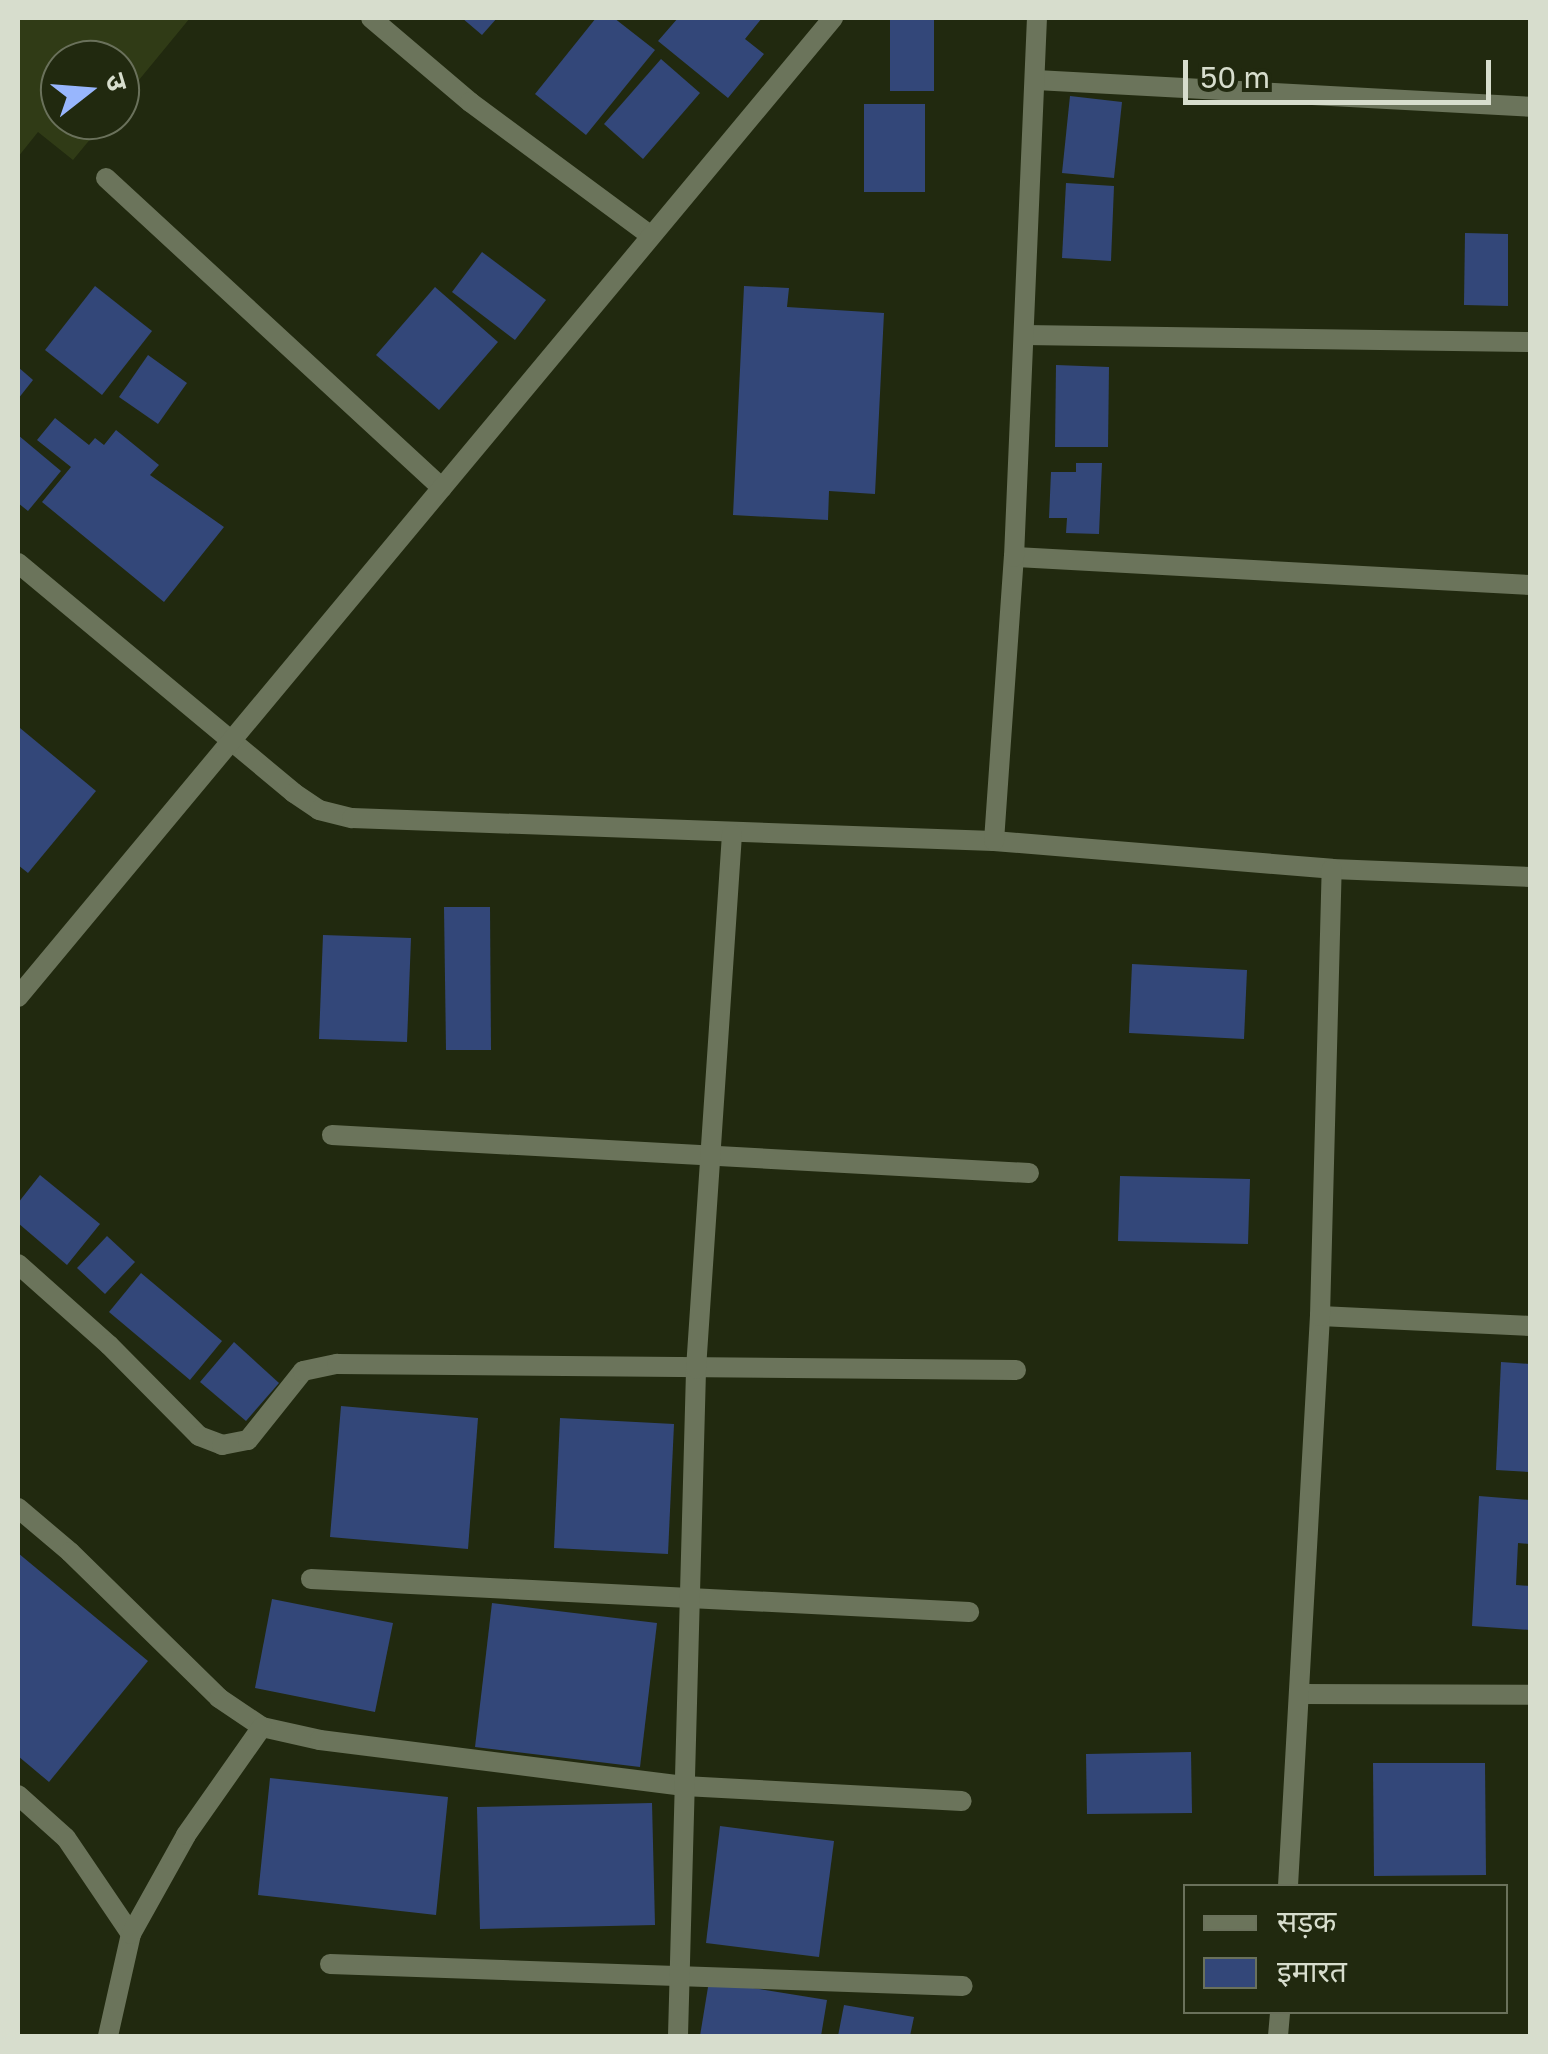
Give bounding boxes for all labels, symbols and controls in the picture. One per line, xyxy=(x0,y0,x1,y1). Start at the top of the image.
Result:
north arrow xyxy=(40,40,140,140)
scale bar xyxy=(1188,40,1496,102)
text: 50 m xyxy=(1200,59,1270,95)
text: उ xyxy=(99,69,135,94)
legend xyxy=(1183,1884,1508,2014)
text: सड़क xyxy=(1277,1903,1336,1939)
text: इमारत xyxy=(1277,1953,1347,1989)

